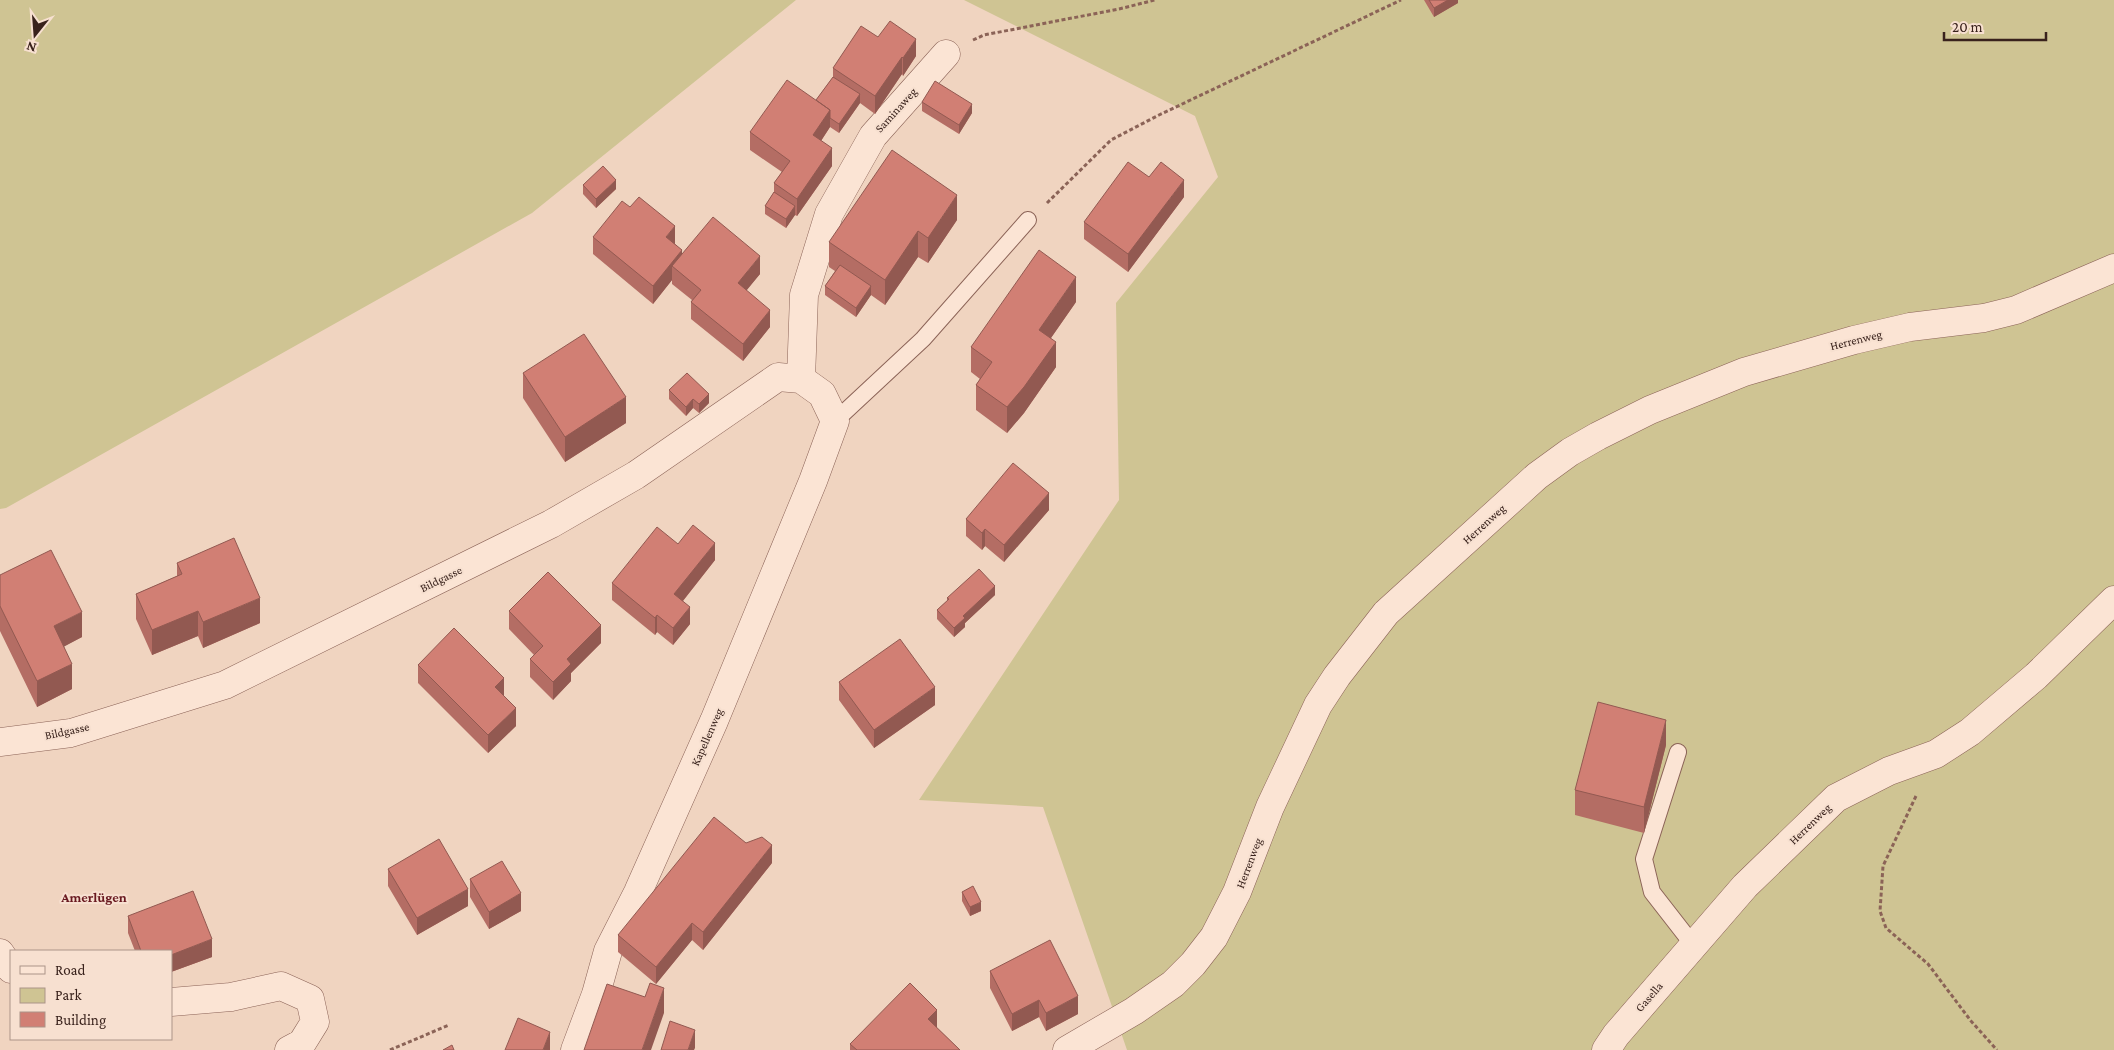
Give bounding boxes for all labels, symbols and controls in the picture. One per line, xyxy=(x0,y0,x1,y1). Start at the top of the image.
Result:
north arrow xyxy=(10,10,60,60)
scale bar xyxy=(1944,10,2046,42)
text: 20 m xyxy=(1952,19,1983,35)
text: N xyxy=(24,38,38,56)
street label: Saminaweg xyxy=(872,84,920,135)
street label: Herrenweg xyxy=(1829,327,1884,353)
street label: Herrenweg xyxy=(1460,501,1508,547)
street label: Bildgasse xyxy=(418,563,464,595)
street label: Kapellenweg xyxy=(688,706,726,768)
street label: Bildgasse xyxy=(43,719,91,743)
street label: Herrenweg xyxy=(1786,800,1834,847)
street label: Herrenweg xyxy=(1233,836,1265,890)
district label: Amerlügen xyxy=(60,889,127,905)
legend xyxy=(10,950,172,1040)
text: Road xyxy=(55,962,86,978)
street label: Gasella xyxy=(1632,979,1666,1015)
text: Park xyxy=(55,987,82,1003)
text: Building xyxy=(55,1012,106,1029)

